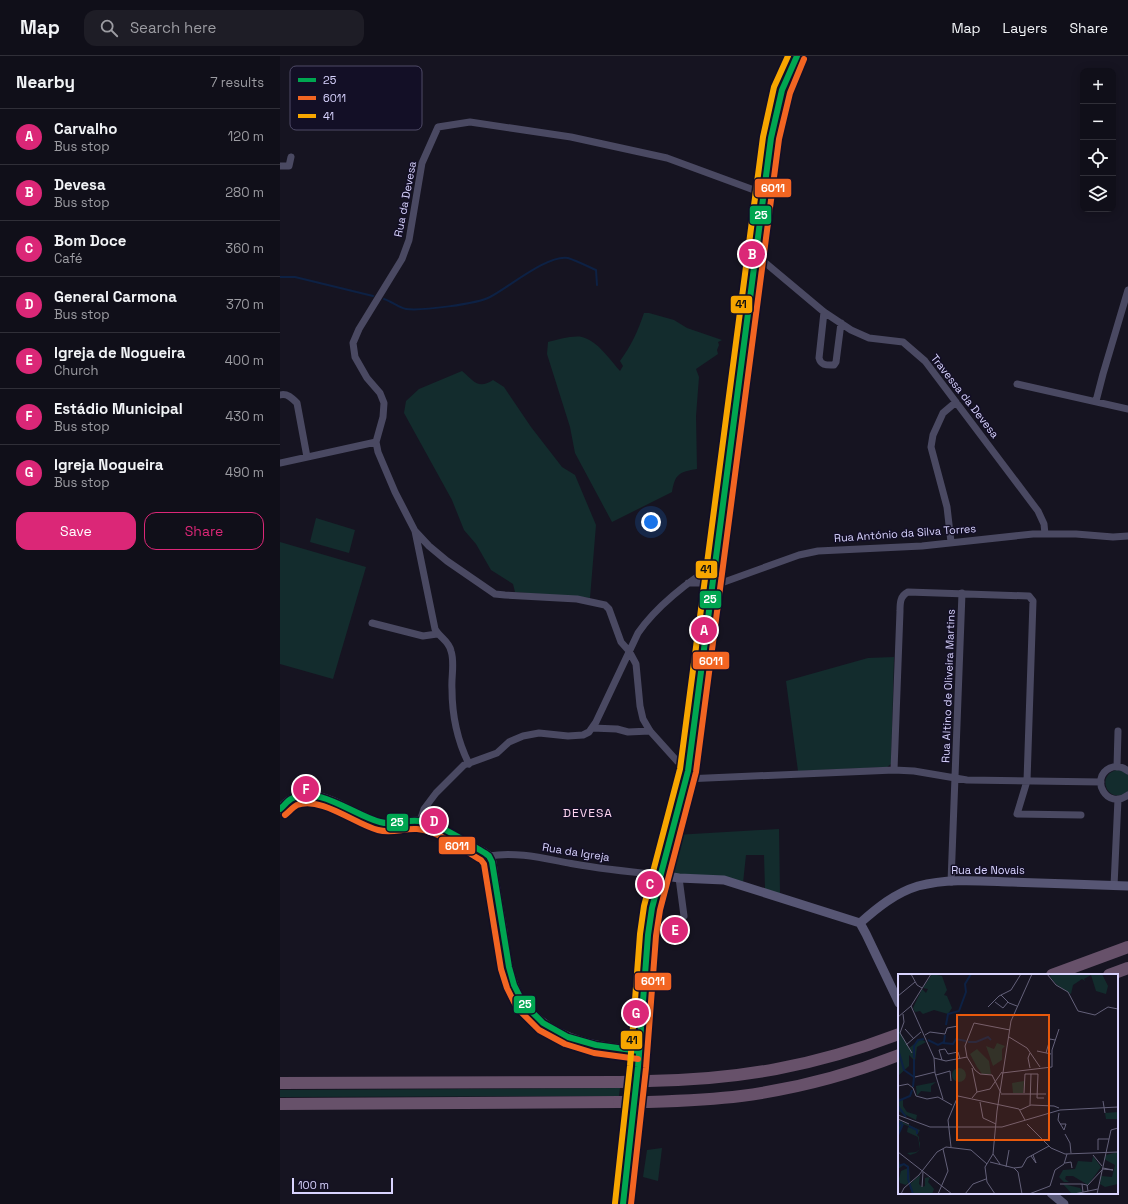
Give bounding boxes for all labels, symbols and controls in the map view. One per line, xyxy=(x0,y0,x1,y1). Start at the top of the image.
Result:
search box xyxy=(84,10,364,46)
text: Map xyxy=(20,15,60,40)
icon: search xyxy=(98,17,120,39)
text: Search here xyxy=(130,18,216,37)
text: Map xyxy=(951,19,981,37)
text: Layers xyxy=(1003,19,1047,37)
text: Share xyxy=(1069,19,1108,37)
legend xyxy=(290,66,422,130)
map controls xyxy=(1080,68,1116,212)
button: + xyxy=(1080,68,1116,104)
text: Nearby xyxy=(16,71,75,93)
text: 25 xyxy=(323,73,337,87)
text: 7 results xyxy=(210,74,264,91)
text: 6011 xyxy=(323,91,346,105)
button: − xyxy=(1080,104,1116,140)
text: 41 xyxy=(323,109,334,123)
text: Carvalho xyxy=(54,119,117,138)
text: A xyxy=(25,128,33,145)
text: 120 m xyxy=(228,128,264,145)
text: Bus stop xyxy=(54,138,110,155)
button: locate xyxy=(1080,140,1116,176)
street label: Rua da Devesa xyxy=(391,159,419,238)
text: Devesa xyxy=(54,175,106,194)
button: layers xyxy=(1080,176,1116,212)
line badge: 6011 xyxy=(754,178,792,198)
text: 6011 xyxy=(761,181,785,195)
text: B xyxy=(25,184,33,201)
text: 280 m xyxy=(225,184,264,201)
text: Bus stop xyxy=(54,194,110,211)
line badge: 25 xyxy=(749,205,772,225)
text: 25 xyxy=(754,208,768,222)
text: Bom Doce xyxy=(54,231,126,250)
pin: B xyxy=(739,239,765,269)
text: C xyxy=(25,240,33,257)
text: 360 m xyxy=(225,240,264,257)
text: Café xyxy=(54,250,83,267)
text: General Carmona xyxy=(54,287,177,306)
line badge: 41 xyxy=(730,295,753,314)
text: D xyxy=(25,296,33,313)
text: 370 m xyxy=(226,296,264,313)
text: 41 xyxy=(735,297,747,311)
text: Bus stop xyxy=(54,306,110,323)
text: Igreja de Nogueira xyxy=(54,343,186,362)
street label: Travessa da Devesa xyxy=(928,351,1003,441)
text: E xyxy=(25,352,33,369)
text: 400 m xyxy=(225,352,264,369)
text: Church xyxy=(54,362,99,379)
text: Estádio Municipal xyxy=(54,399,183,418)
text: F xyxy=(26,408,32,425)
text: 430 m xyxy=(225,408,264,425)
text: Bus stop xyxy=(54,418,110,435)
text: Igreja Nogueira xyxy=(54,455,163,474)
text: G xyxy=(25,464,33,481)
text: 490 m xyxy=(225,464,264,481)
text: Bus stop xyxy=(54,474,110,491)
button: Save xyxy=(16,512,136,550)
button: Share xyxy=(144,512,264,550)
your location xyxy=(641,512,661,532)
street label: Rua António da Silva Torres xyxy=(833,521,977,545)
line badge: 41 xyxy=(695,560,718,579)
text: 41 xyxy=(700,562,712,576)
line badge: 25 xyxy=(699,590,722,609)
text: 25 xyxy=(703,592,717,606)
street label: Rua Altino de Oliveira Martins xyxy=(938,609,958,763)
pin: A xyxy=(691,615,717,645)
line badge: 6011 xyxy=(692,651,730,670)
text: 6011 xyxy=(699,654,723,668)
pin: F xyxy=(293,774,319,804)
district label: DEVESA xyxy=(563,805,613,821)
pin: D xyxy=(421,806,447,836)
line badge: 25 xyxy=(386,813,409,832)
text: 25 xyxy=(390,815,404,829)
line badge: 6011 xyxy=(438,836,476,855)
text: 6011 xyxy=(445,839,469,853)
street label: Rua da Igreja xyxy=(541,840,611,864)
street label: Rua de Novais xyxy=(951,863,1025,877)
pin: C xyxy=(637,869,663,899)
pin: E xyxy=(662,915,688,945)
line badge: 6011 xyxy=(634,972,672,991)
text: 6011 xyxy=(641,974,665,988)
inset map xyxy=(898,974,1118,1194)
line badge: 25 xyxy=(513,995,536,1014)
text: 25 xyxy=(518,997,532,1011)
pin: G xyxy=(623,998,649,1028)
line badge: 41 xyxy=(620,1030,643,1050)
text: 41 xyxy=(626,1033,638,1047)
scale bar xyxy=(292,1176,393,1195)
text: 100 m xyxy=(298,1178,329,1192)

